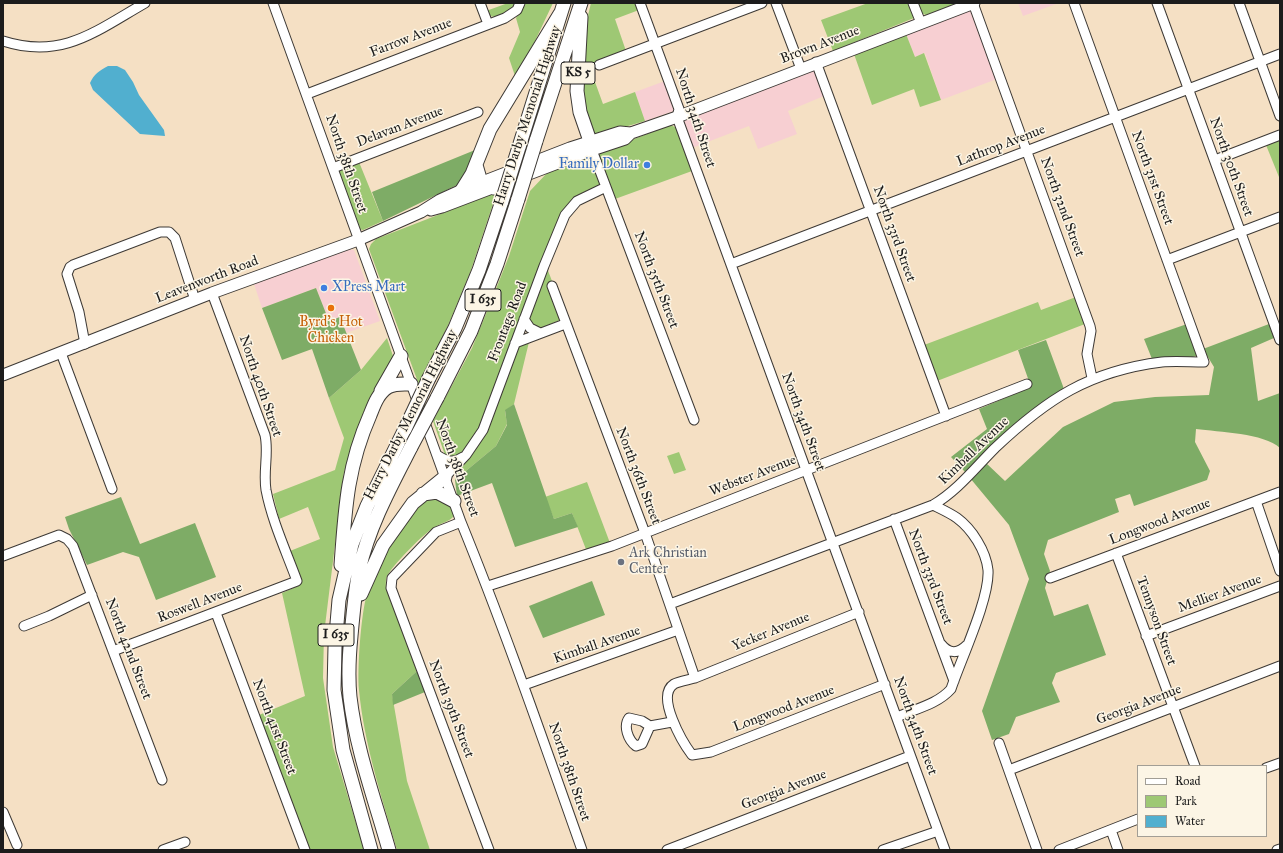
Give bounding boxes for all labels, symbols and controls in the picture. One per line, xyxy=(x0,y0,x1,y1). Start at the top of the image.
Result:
street label: Farrow Avenue xyxy=(368,15,454,61)
street label: Brown Avenue xyxy=(778,22,862,68)
street label: Harry Darby Memorial Highway xyxy=(491,24,565,208)
road number: KS 5 xyxy=(561,62,595,84)
street label: North 34th Street xyxy=(671,66,719,170)
street label: Delavan Avenue xyxy=(354,103,446,151)
street label: North 38th Street xyxy=(321,112,371,216)
street label: North 30th Street xyxy=(1205,115,1257,219)
street label: Lathrop Avenue xyxy=(954,121,1048,171)
street label: North 31st Street xyxy=(1127,129,1177,227)
street label: North 32nd Street xyxy=(1036,155,1088,259)
place label: Family Dollar xyxy=(559,157,639,173)
marker: Family Dollar xyxy=(642,160,652,170)
street label: North 33rd Street xyxy=(869,184,919,284)
street label: North 35th Street xyxy=(630,229,682,331)
street label: Leavenworth Road xyxy=(153,253,261,307)
street label: Frontage Road xyxy=(485,279,531,365)
place label: XPress Mart xyxy=(332,280,406,296)
marker: XPress Mart xyxy=(319,283,329,293)
road number: I 635 xyxy=(465,289,501,311)
marker: Byrd's Hot Chicken xyxy=(326,303,336,313)
place label: Byrd's Hot Chicken xyxy=(299,315,363,348)
street label: Harry Darby Memorial Highway xyxy=(361,327,461,503)
street label: North 40th Street xyxy=(235,333,285,439)
street label: North 34th Street xyxy=(777,370,829,474)
street label: Kimball Avenue xyxy=(936,413,1012,489)
street label: North 38th Street xyxy=(431,417,483,519)
street label: North 36th Street xyxy=(612,425,664,527)
street label: Webster Avenue xyxy=(707,452,799,500)
street label: Longwood Avenue xyxy=(1107,495,1213,549)
street label: North 33rd Street xyxy=(904,527,956,627)
place label: Ark Christian Center xyxy=(629,546,707,578)
marker: Ark Christian Center xyxy=(616,557,626,567)
street label: Mellier Avenue xyxy=(1176,571,1264,617)
street label: Tennyson Street xyxy=(1132,574,1180,668)
street label: Roswell Avenue xyxy=(155,579,245,627)
street label: North 42nd Street xyxy=(101,596,155,702)
street label: Yecker Avenue xyxy=(730,609,812,655)
street label: Kimball Avenue xyxy=(551,622,643,668)
road number: I 635 xyxy=(318,624,354,646)
street label: North 39th Street xyxy=(425,658,477,760)
street label: North 34th Street xyxy=(889,674,941,778)
street label: North 41st Street xyxy=(248,677,300,777)
street label: Georgia Avenue xyxy=(1094,681,1184,729)
street label: Longwood Avenue xyxy=(731,682,837,736)
street label: North 38th Street xyxy=(544,720,594,824)
legend xyxy=(1137,765,1267,837)
street label: Georgia Avenue xyxy=(739,766,829,814)
text: Road xyxy=(1175,774,1201,788)
text: Park xyxy=(1175,794,1197,808)
text: Water xyxy=(1175,814,1205,828)

